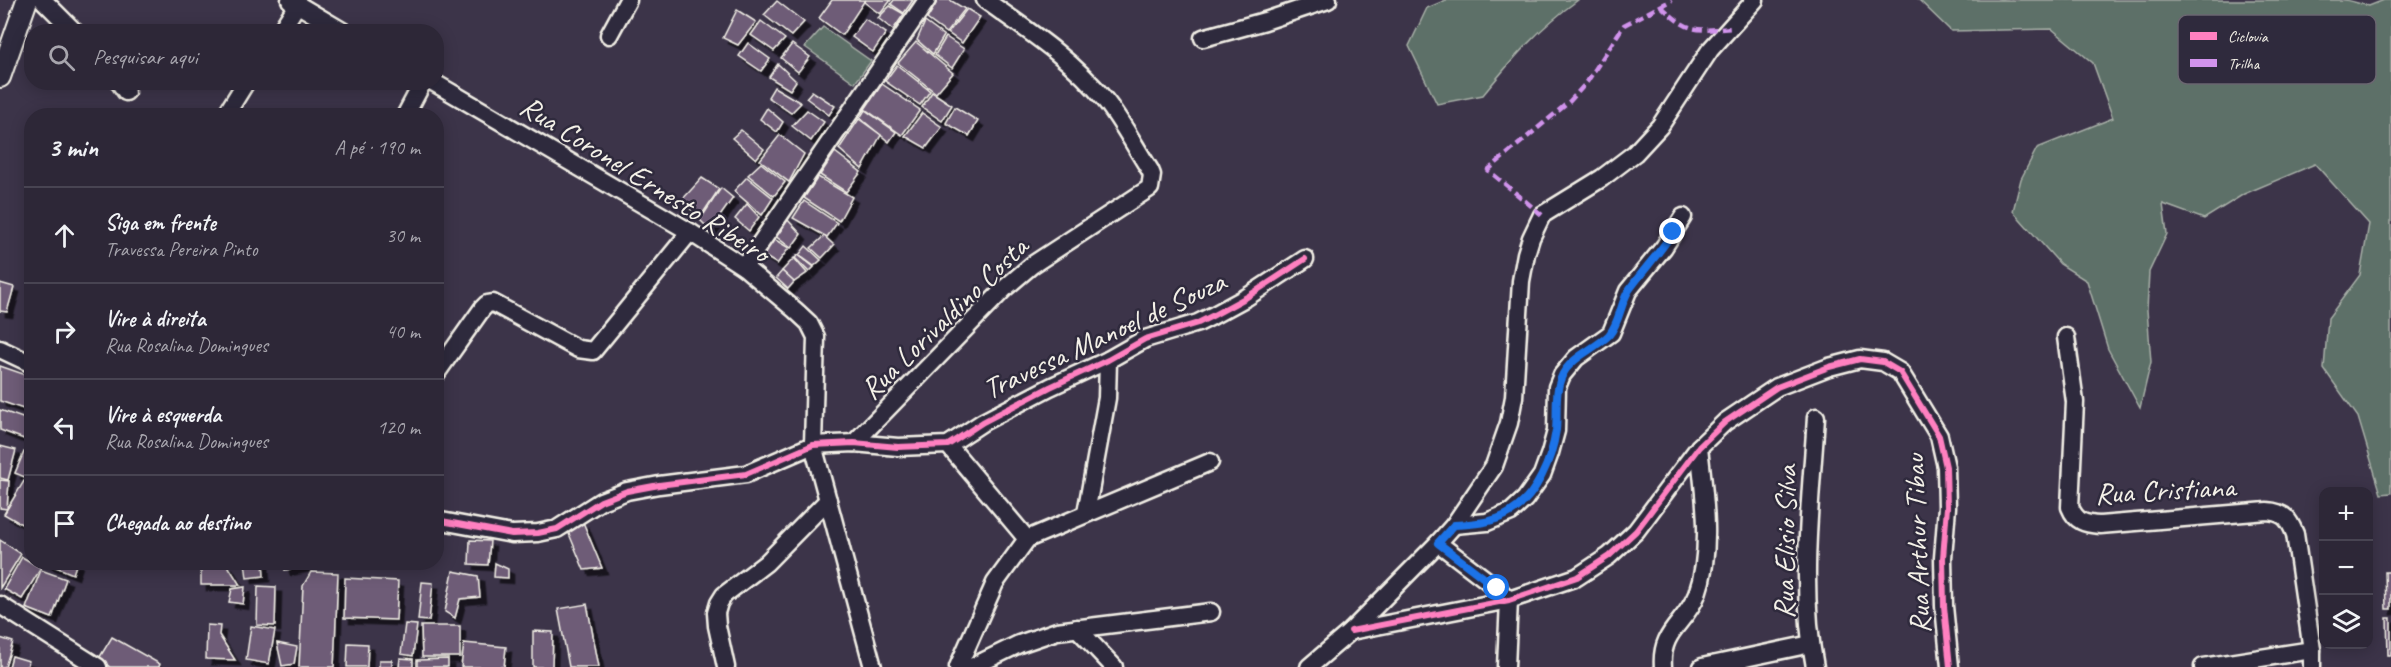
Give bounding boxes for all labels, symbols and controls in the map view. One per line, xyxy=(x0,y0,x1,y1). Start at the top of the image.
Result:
legend xyxy=(2178,15,2376,84)
search box xyxy=(24,24,444,90)
text: Ciclovia xyxy=(2228,27,2269,47)
icon: search xyxy=(45,41,78,74)
text: Pesquisar aqui xyxy=(93,43,198,71)
text: Trilha xyxy=(2228,54,2261,74)
street label: Rua Coronel Ernesto Ribeiro xyxy=(513,87,780,273)
text: 3 min xyxy=(48,131,98,164)
text: A pé · 190 m xyxy=(335,135,420,160)
text: Siga em frente xyxy=(105,209,216,237)
route end xyxy=(1659,218,1685,244)
icon: ahead xyxy=(48,219,81,252)
text: 30 m xyxy=(386,223,420,248)
street label: Rua Lorivaldino Costa xyxy=(852,227,1038,408)
text: Travessa Pereira Pinto xyxy=(105,237,258,262)
street label: Travessa Manoel de Souza xyxy=(977,261,1233,408)
text: Vire à direita xyxy=(105,305,205,333)
icon: right xyxy=(48,315,81,348)
text: 40 m xyxy=(386,319,420,344)
text: Rua Rosalina Domingues xyxy=(105,333,268,358)
text: Vire à esquerda xyxy=(105,401,221,429)
icon: left xyxy=(48,411,81,444)
text: 120 m xyxy=(377,415,420,440)
text: Rua Rosalina Domingues xyxy=(105,429,268,454)
street label: Rua Arthur Tibau xyxy=(1895,452,1939,634)
street label: Rua Elisio Silva xyxy=(1765,463,1805,619)
street label: Rua Cristiana xyxy=(2094,467,2239,513)
map controls xyxy=(2319,487,2373,649)
button: + xyxy=(2319,487,2373,541)
icon: arrive xyxy=(48,507,81,540)
text: Chegada ao destino xyxy=(105,509,250,537)
button: − xyxy=(2319,541,2373,595)
route start xyxy=(1483,574,1509,600)
button: layers xyxy=(2319,595,2373,649)

